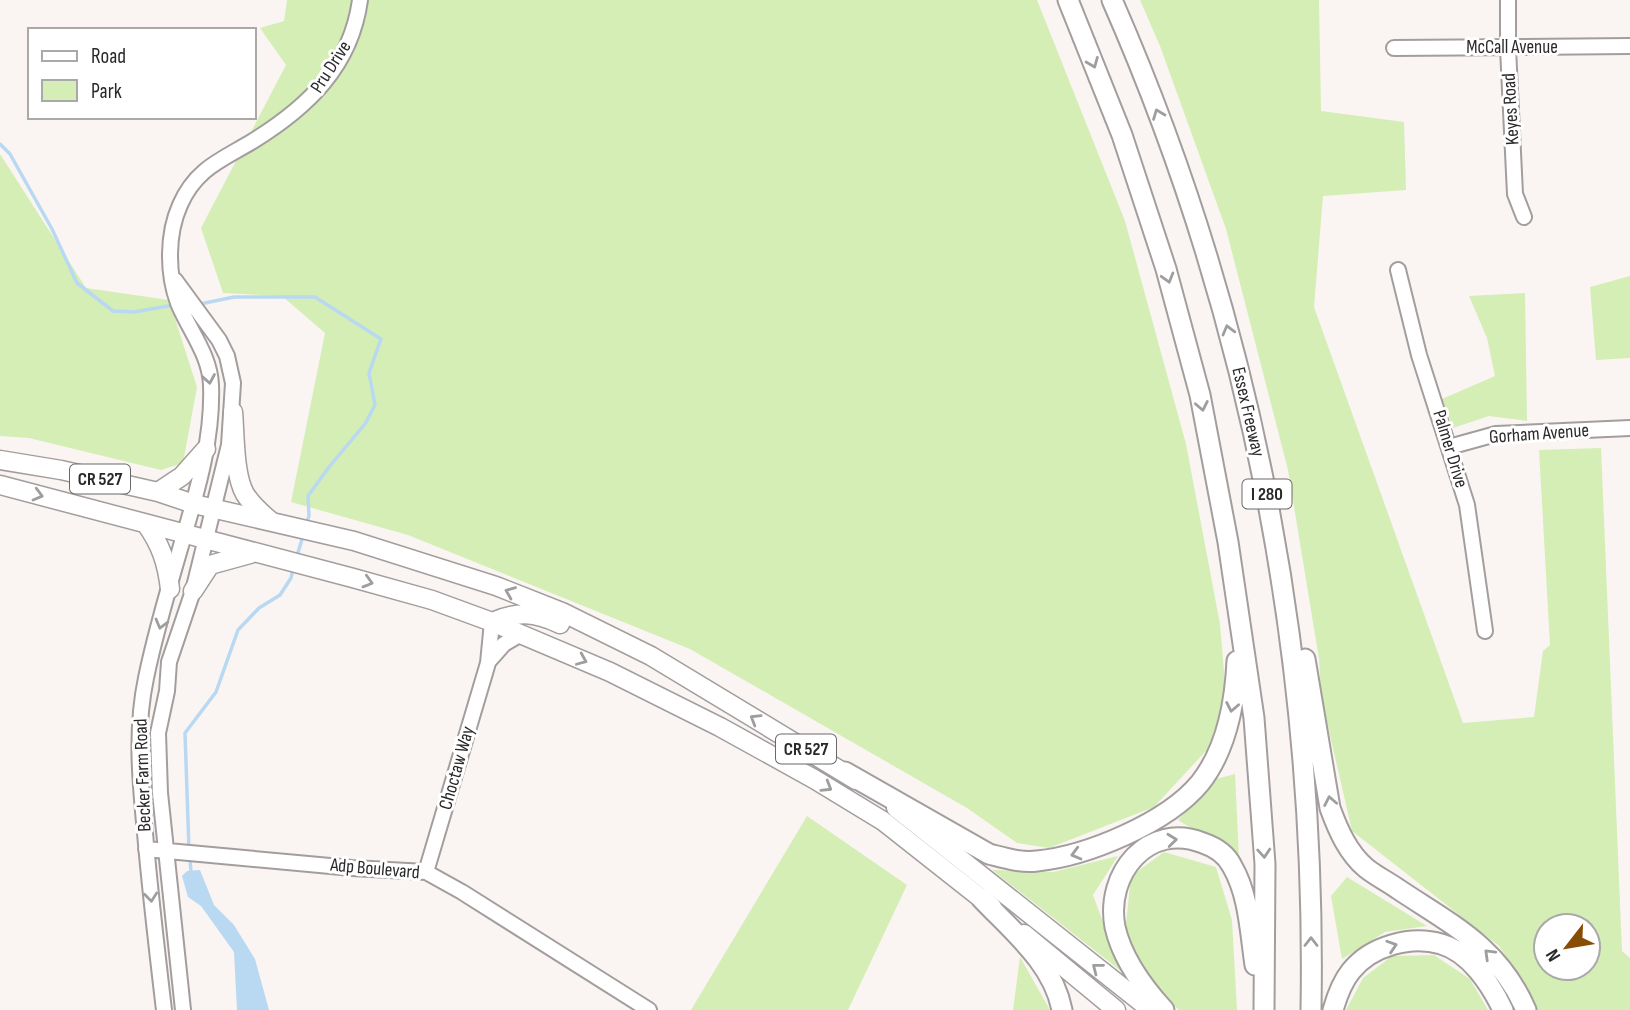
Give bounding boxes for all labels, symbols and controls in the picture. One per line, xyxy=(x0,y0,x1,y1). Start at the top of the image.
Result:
legend xyxy=(28,28,256,119)
street label: McCall Avenue xyxy=(1466,36,1558,59)
street label: Pru Drive xyxy=(306,37,356,97)
text: Road xyxy=(91,44,126,69)
one-way arrow xyxy=(1085,57,1099,69)
street label: Keyes Road xyxy=(1498,72,1524,146)
text: Park xyxy=(91,79,122,104)
one-way arrow xyxy=(1152,108,1166,120)
one-way arrow xyxy=(1160,272,1174,284)
one-way arrow xyxy=(1222,324,1236,336)
street label: Essex Freeway xyxy=(1227,365,1270,460)
one-way arrow xyxy=(201,374,216,385)
one-way arrow xyxy=(1193,400,1208,412)
street label: Palmer Drive xyxy=(1427,407,1473,491)
street label: Gorham Avenue xyxy=(1488,419,1590,449)
road number: CR 527 xyxy=(70,464,130,494)
road number: I 280 xyxy=(1242,480,1292,508)
one-way arrow xyxy=(32,487,44,501)
one-way arrow xyxy=(362,574,374,589)
one-way arrow xyxy=(505,587,517,601)
one-way arrow xyxy=(154,617,169,629)
one-way arrow xyxy=(574,652,587,666)
one-way arrow xyxy=(1226,701,1241,713)
one-way arrow xyxy=(750,715,763,728)
street label: Becker Farm Road xyxy=(130,718,156,832)
street label: Choctaw Way xyxy=(434,723,480,812)
road number: CR 527 xyxy=(776,734,836,764)
one-way arrow xyxy=(820,778,833,791)
one-way arrow xyxy=(1323,795,1338,807)
one-way arrow xyxy=(1167,833,1178,848)
one-way arrow xyxy=(1070,845,1082,860)
one-way arrow xyxy=(1256,848,1271,859)
street label: Adp Boulevard xyxy=(328,854,421,884)
one-way arrow xyxy=(144,891,159,903)
north arrow xyxy=(1532,912,1602,982)
one-way arrow xyxy=(1303,936,1319,947)
one-way arrow xyxy=(1386,940,1398,954)
text: N xyxy=(1541,945,1566,965)
one-way arrow xyxy=(1484,949,1497,962)
one-way arrow xyxy=(1093,964,1106,976)

